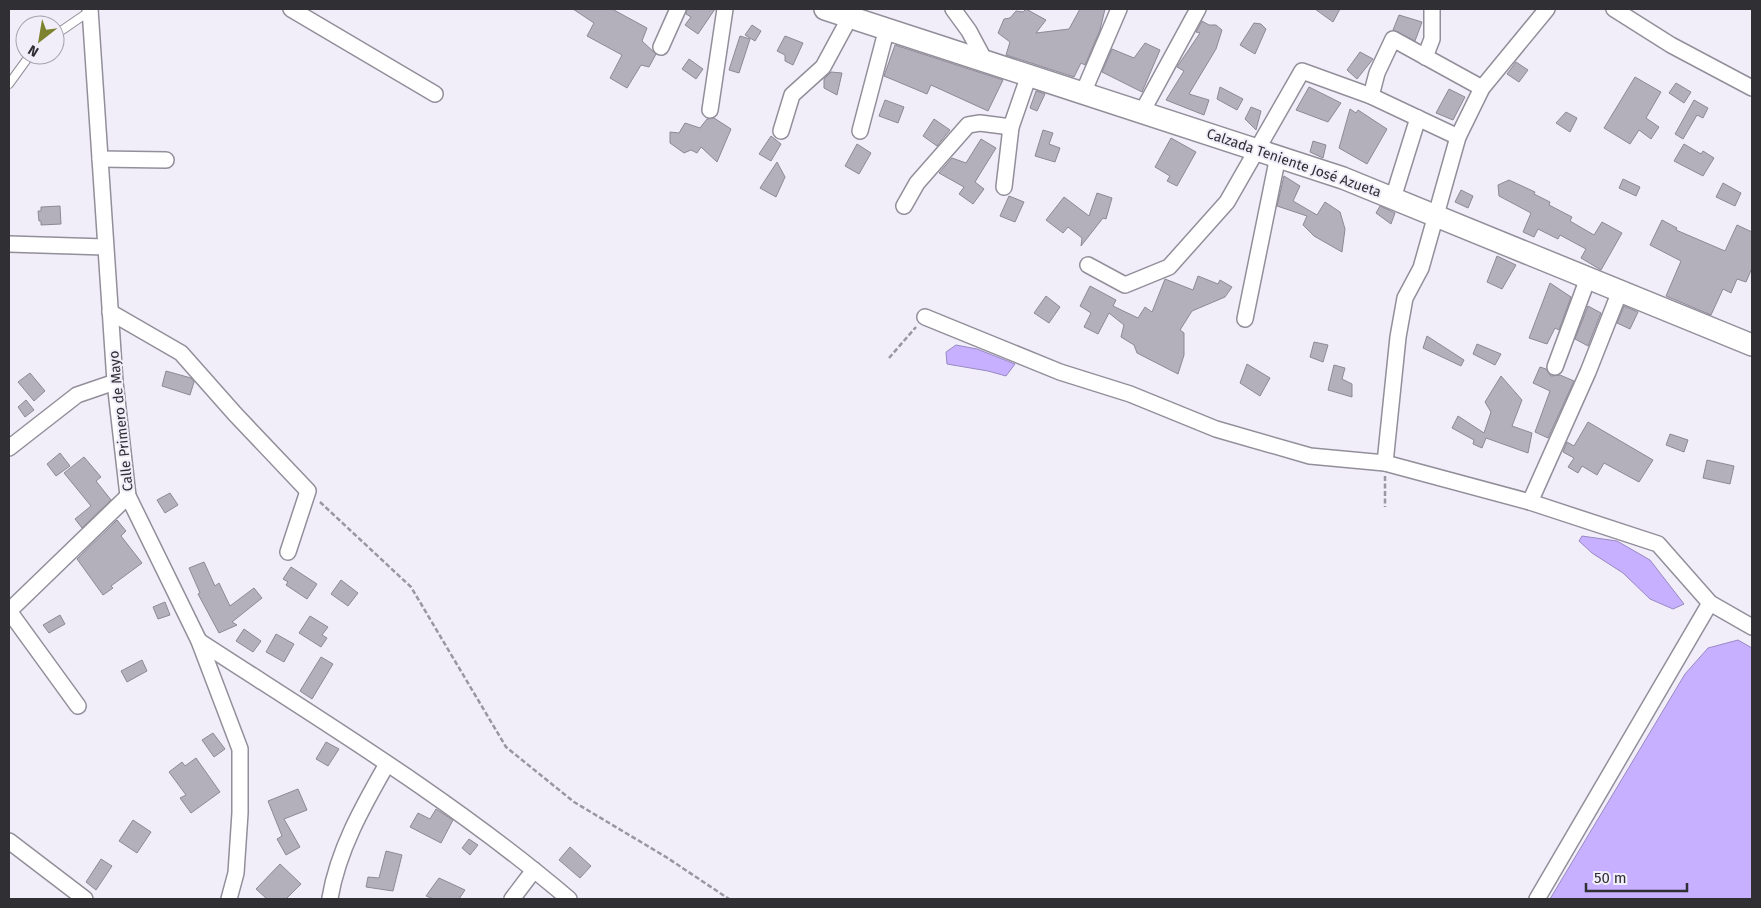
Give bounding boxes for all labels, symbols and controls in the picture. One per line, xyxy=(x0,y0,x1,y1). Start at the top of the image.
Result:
north arrow xyxy=(15,15,65,65)
text: N xyxy=(25,41,42,60)
street label: Calzada Teniente José Azueta xyxy=(1204,125,1384,201)
street label: Calle Primero de Mayo xyxy=(105,350,137,492)
scale bar xyxy=(1586,860,1687,892)
text: 50 m xyxy=(1594,869,1627,887)

